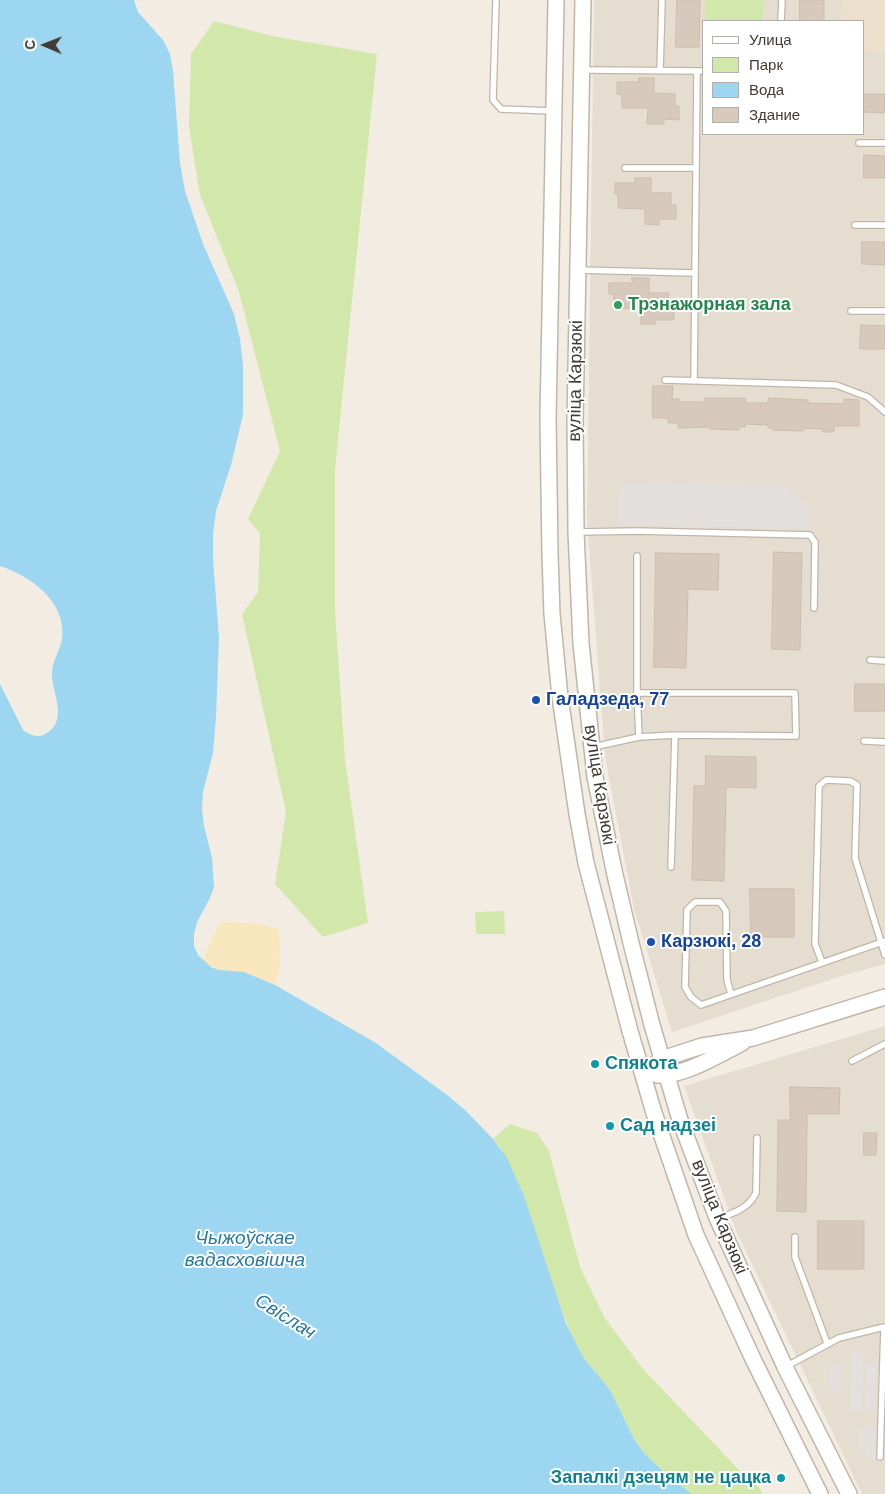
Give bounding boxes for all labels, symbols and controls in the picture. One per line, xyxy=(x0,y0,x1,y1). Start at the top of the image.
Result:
north arrow xyxy=(20,20,70,70)
legend xyxy=(702,20,865,135)
text: Улица xyxy=(749,31,792,48)
text: С xyxy=(22,40,38,50)
text: Парк xyxy=(749,56,783,73)
text: Вода xyxy=(749,81,784,98)
text: Здание xyxy=(749,106,800,123)
place label: Трэнажорная зала xyxy=(628,294,791,316)
marker: Трэнажорная зала xyxy=(612,299,624,311)
street label: вуліца Карзюкі xyxy=(564,320,588,442)
place label: Галадзеда, 77 xyxy=(546,689,669,711)
marker: Галадзеда, 77 xyxy=(530,694,542,706)
street label: вуліца Карзюкі xyxy=(579,723,619,847)
place label: Карзюкі, 28 xyxy=(661,931,761,953)
marker: Карзюкі, 28 xyxy=(645,936,657,948)
place label: Спякота xyxy=(605,1053,678,1075)
marker: Спякота xyxy=(589,1058,601,1070)
place label: Сад надзеі xyxy=(620,1115,716,1137)
marker: Сад надзеі xyxy=(604,1120,616,1132)
street label: вуліца Карзюкі xyxy=(686,1157,752,1277)
water label: Чыжоўскае вадасховішча xyxy=(185,1228,305,1272)
water label: Свіслач xyxy=(250,1290,320,1344)
place label: Запалкі дзецям не цацка xyxy=(551,1467,771,1489)
marker: Запалкі дзецям не цацка xyxy=(775,1472,787,1484)

